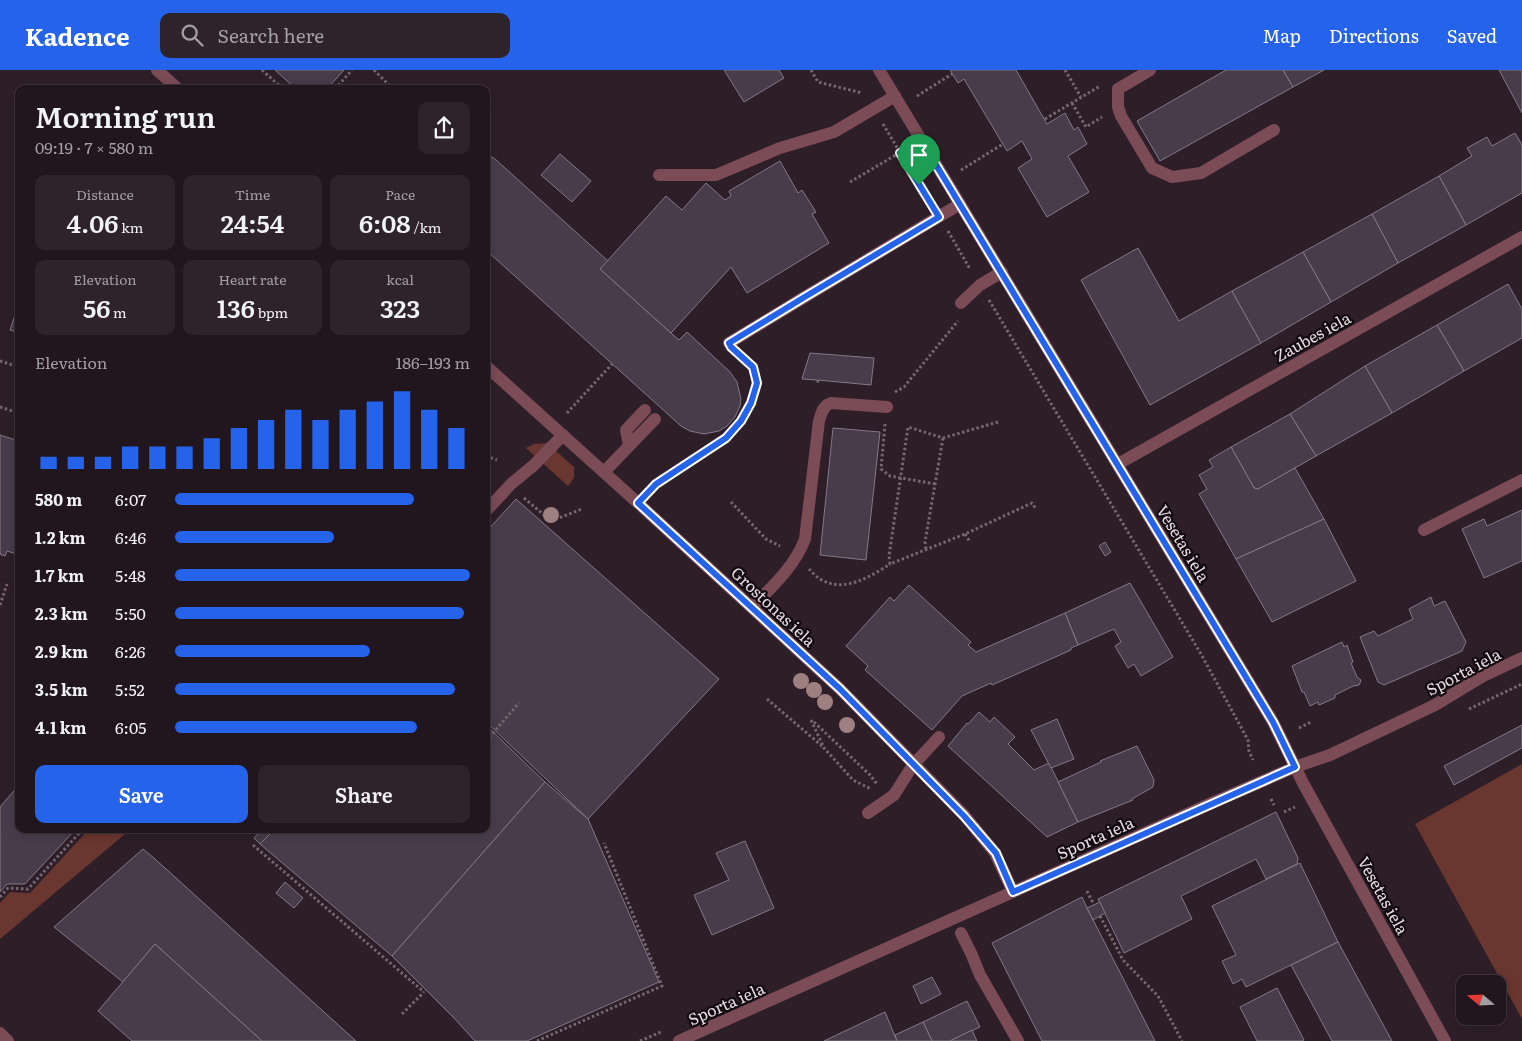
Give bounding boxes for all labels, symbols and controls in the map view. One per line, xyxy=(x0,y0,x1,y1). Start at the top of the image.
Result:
search box xyxy=(160,13,510,58)
text: Kadence xyxy=(25,18,130,53)
icon: search xyxy=(178,21,206,49)
text: Search here xyxy=(218,21,324,49)
text: Map xyxy=(1263,22,1301,49)
text: Directions xyxy=(1329,22,1419,49)
text: Saved xyxy=(1447,22,1497,49)
text: Morning run xyxy=(35,95,216,137)
button: share xyxy=(418,102,470,154)
pin xyxy=(898,134,940,185)
text: 09:19 · 7 × 580 m xyxy=(35,135,153,159)
icon: arrive xyxy=(905,141,933,169)
text: Distance xyxy=(76,184,134,204)
text: Time xyxy=(235,184,270,204)
text: Pace xyxy=(385,184,415,204)
text: 4.06 xyxy=(66,204,118,241)
text: 24:54 xyxy=(221,204,284,241)
text: 6:08 xyxy=(359,204,411,241)
text: km xyxy=(118,217,143,237)
text: /km xyxy=(411,217,441,237)
text: Elevation xyxy=(73,269,136,289)
text: Heart rate xyxy=(219,269,286,289)
text: kcal xyxy=(386,269,414,289)
text: 56 xyxy=(83,289,110,326)
text: 136 xyxy=(217,289,255,326)
text: 323 xyxy=(380,289,420,326)
text: m xyxy=(110,302,127,322)
text: bpm xyxy=(255,302,288,322)
street label: Zaubes iela xyxy=(1269,305,1355,367)
text: Elevation xyxy=(35,350,107,374)
text: 186–193 m xyxy=(396,350,470,374)
text: 580 m xyxy=(35,487,82,511)
text: 6:07 xyxy=(115,487,146,511)
street label: Vesetas iela xyxy=(1152,500,1217,586)
text: 1.2 km xyxy=(35,525,85,549)
text: 6:46 xyxy=(115,525,146,549)
street label: Grostonas iela xyxy=(726,560,822,652)
text: 1.7 km xyxy=(35,563,84,587)
text: 5:48 xyxy=(115,563,146,587)
text: 2.3 km xyxy=(35,601,88,625)
text: 5:50 xyxy=(115,601,146,625)
text: 2.9 km xyxy=(35,639,88,663)
text: 6:26 xyxy=(115,639,145,663)
street label: Sporta iela xyxy=(1421,641,1505,701)
text: 3.5 km xyxy=(35,677,88,701)
text: 5:52 xyxy=(115,677,145,701)
text: 4.1 km xyxy=(35,715,86,739)
text: 6:05 xyxy=(115,715,146,739)
button: Save xyxy=(35,765,248,823)
button: Share xyxy=(258,765,470,823)
street label: Sporta iela xyxy=(1053,809,1138,865)
street label: Vesetas iela xyxy=(1353,851,1416,939)
street label: Sporta iela xyxy=(684,975,769,1031)
north arrow xyxy=(1456,975,1506,1025)
map controls xyxy=(1456,975,1506,1025)

